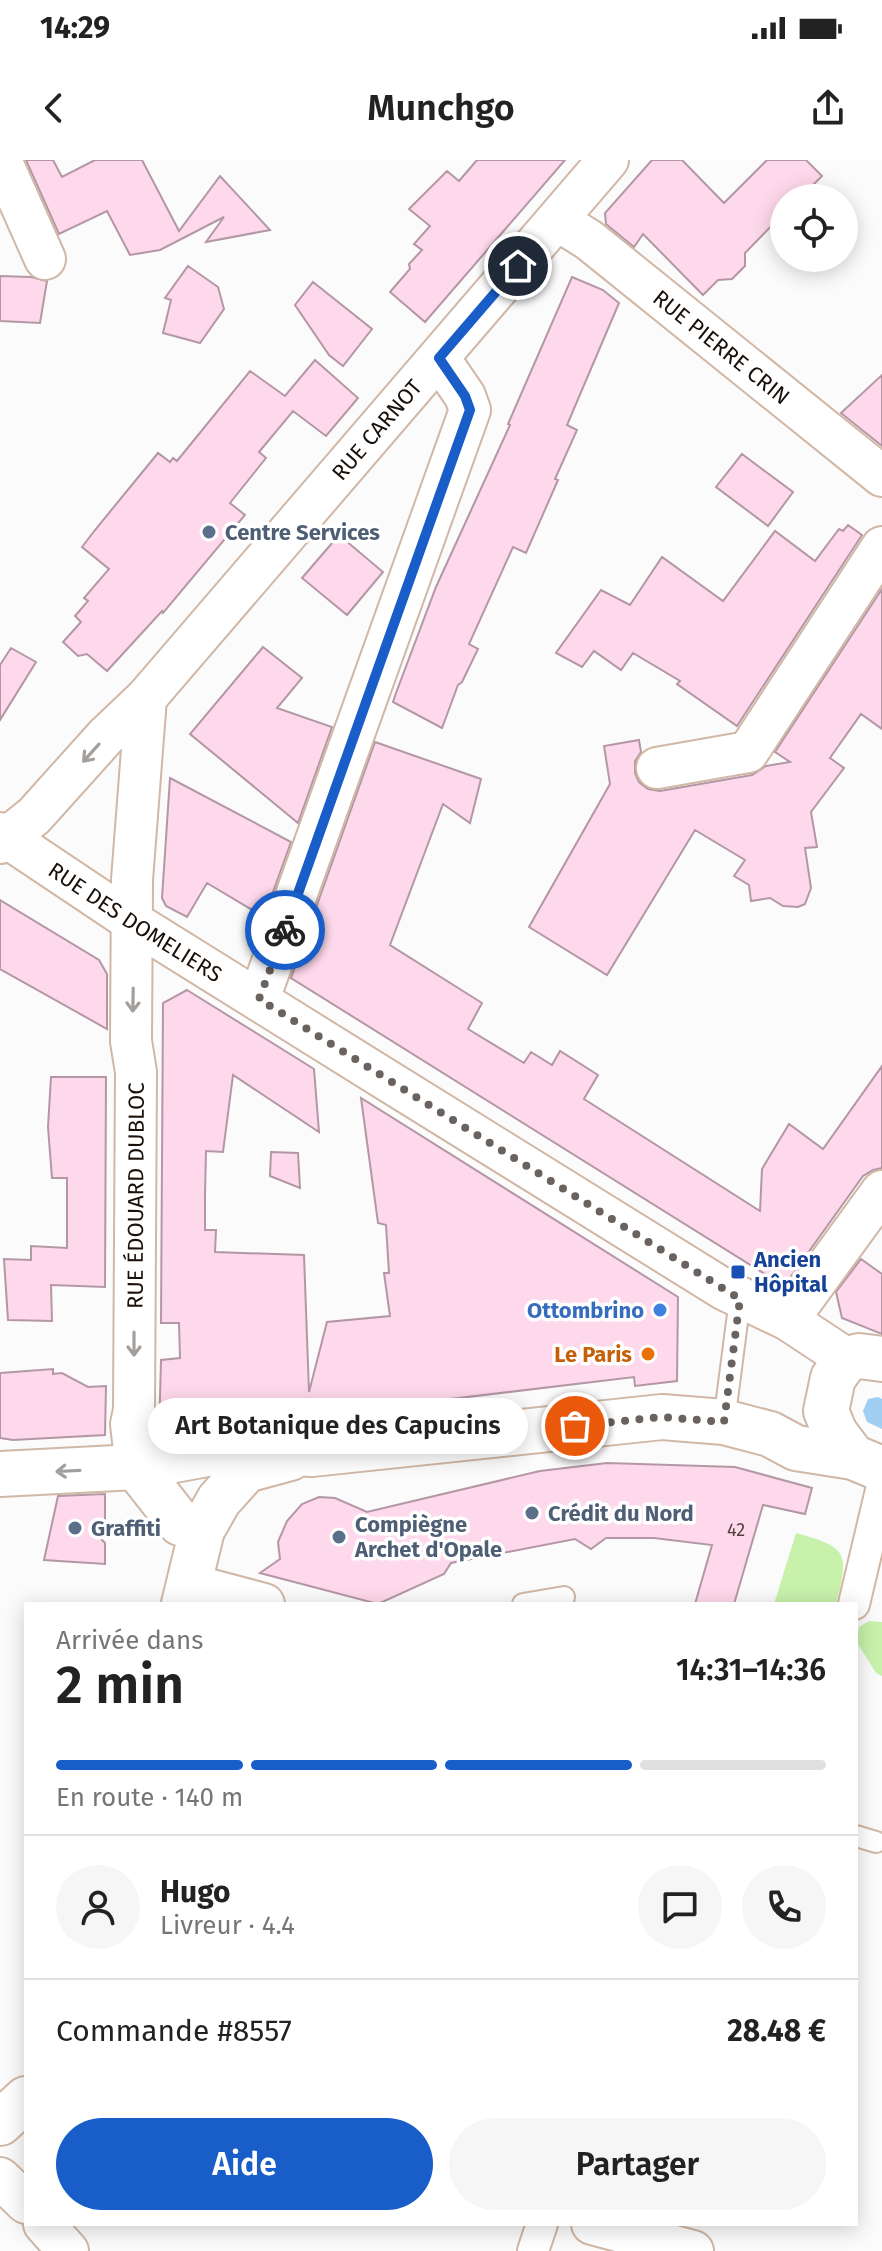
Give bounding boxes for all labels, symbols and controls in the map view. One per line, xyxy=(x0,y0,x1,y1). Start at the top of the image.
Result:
text: 14:29 xyxy=(40,10,110,46)
icon: back xyxy=(32,86,76,130)
text: Munchgo xyxy=(367,86,515,130)
icon: share xyxy=(806,86,850,130)
map controls xyxy=(770,184,858,272)
button: locate xyxy=(770,184,858,272)
pin xyxy=(484,232,552,300)
icon: home xyxy=(496,244,540,288)
street label: RUE PIERRE CRIN xyxy=(647,284,795,410)
street label: RUE CARNOT xyxy=(326,373,428,486)
place label: Centre Services xyxy=(225,519,380,546)
marker: Centre Services xyxy=(200,523,218,541)
one-way arrow xyxy=(82,742,100,762)
street label: RUE DES DOMELIERS xyxy=(43,856,227,988)
courier xyxy=(245,890,325,970)
icon: bike xyxy=(263,908,307,952)
one-way arrow xyxy=(125,986,141,1013)
street label: RUE ÉDOUARD DUBLOC xyxy=(122,1082,150,1309)
place label: Ancien Hôpital xyxy=(753,1246,828,1298)
marker: Ancien Hôpital xyxy=(729,1263,747,1281)
place label: Ottombrino xyxy=(527,1297,644,1324)
marker: Ottombrino xyxy=(651,1301,669,1319)
one-way arrow xyxy=(126,1330,142,1357)
place label: Le Paris xyxy=(554,1341,632,1368)
marker: Le Paris xyxy=(639,1345,657,1363)
pin xyxy=(541,1392,609,1460)
callout: Art Botanique des Capucins xyxy=(147,1398,527,1454)
icon: bag xyxy=(553,1404,597,1448)
text: Art Botanique des Capucins xyxy=(175,1410,501,1441)
one-way arrow xyxy=(55,1464,82,1479)
place label: Crédit du Nord xyxy=(548,1500,694,1527)
marker: Crédit du Nord xyxy=(523,1504,541,1522)
place label: Compiègne Archet d'Opale xyxy=(354,1511,502,1563)
place label: Graffiti xyxy=(91,1515,161,1542)
marker: Graffiti xyxy=(66,1519,84,1537)
house number: 42 xyxy=(727,1519,745,1541)
marker: Compiègne Archet d'Opale xyxy=(330,1528,348,1546)
text: Arrivée dans xyxy=(56,1625,203,1656)
text: 14:31–14:36 xyxy=(676,1652,826,1688)
text: 2 min xyxy=(56,1654,184,1717)
text: En route · 140 m xyxy=(56,1782,243,1813)
button: person xyxy=(56,1865,140,1949)
button: chat xyxy=(638,1865,722,1949)
button: phone xyxy=(742,1865,826,1949)
text: Hugo xyxy=(160,1874,231,1910)
text: Livreur · 4.4 xyxy=(160,1910,295,1941)
text: Commande #8557 xyxy=(56,2013,292,2049)
text: 28.48 € xyxy=(727,2013,826,2049)
button: Aide xyxy=(56,2118,433,2210)
button: Partager xyxy=(449,2118,826,2210)

